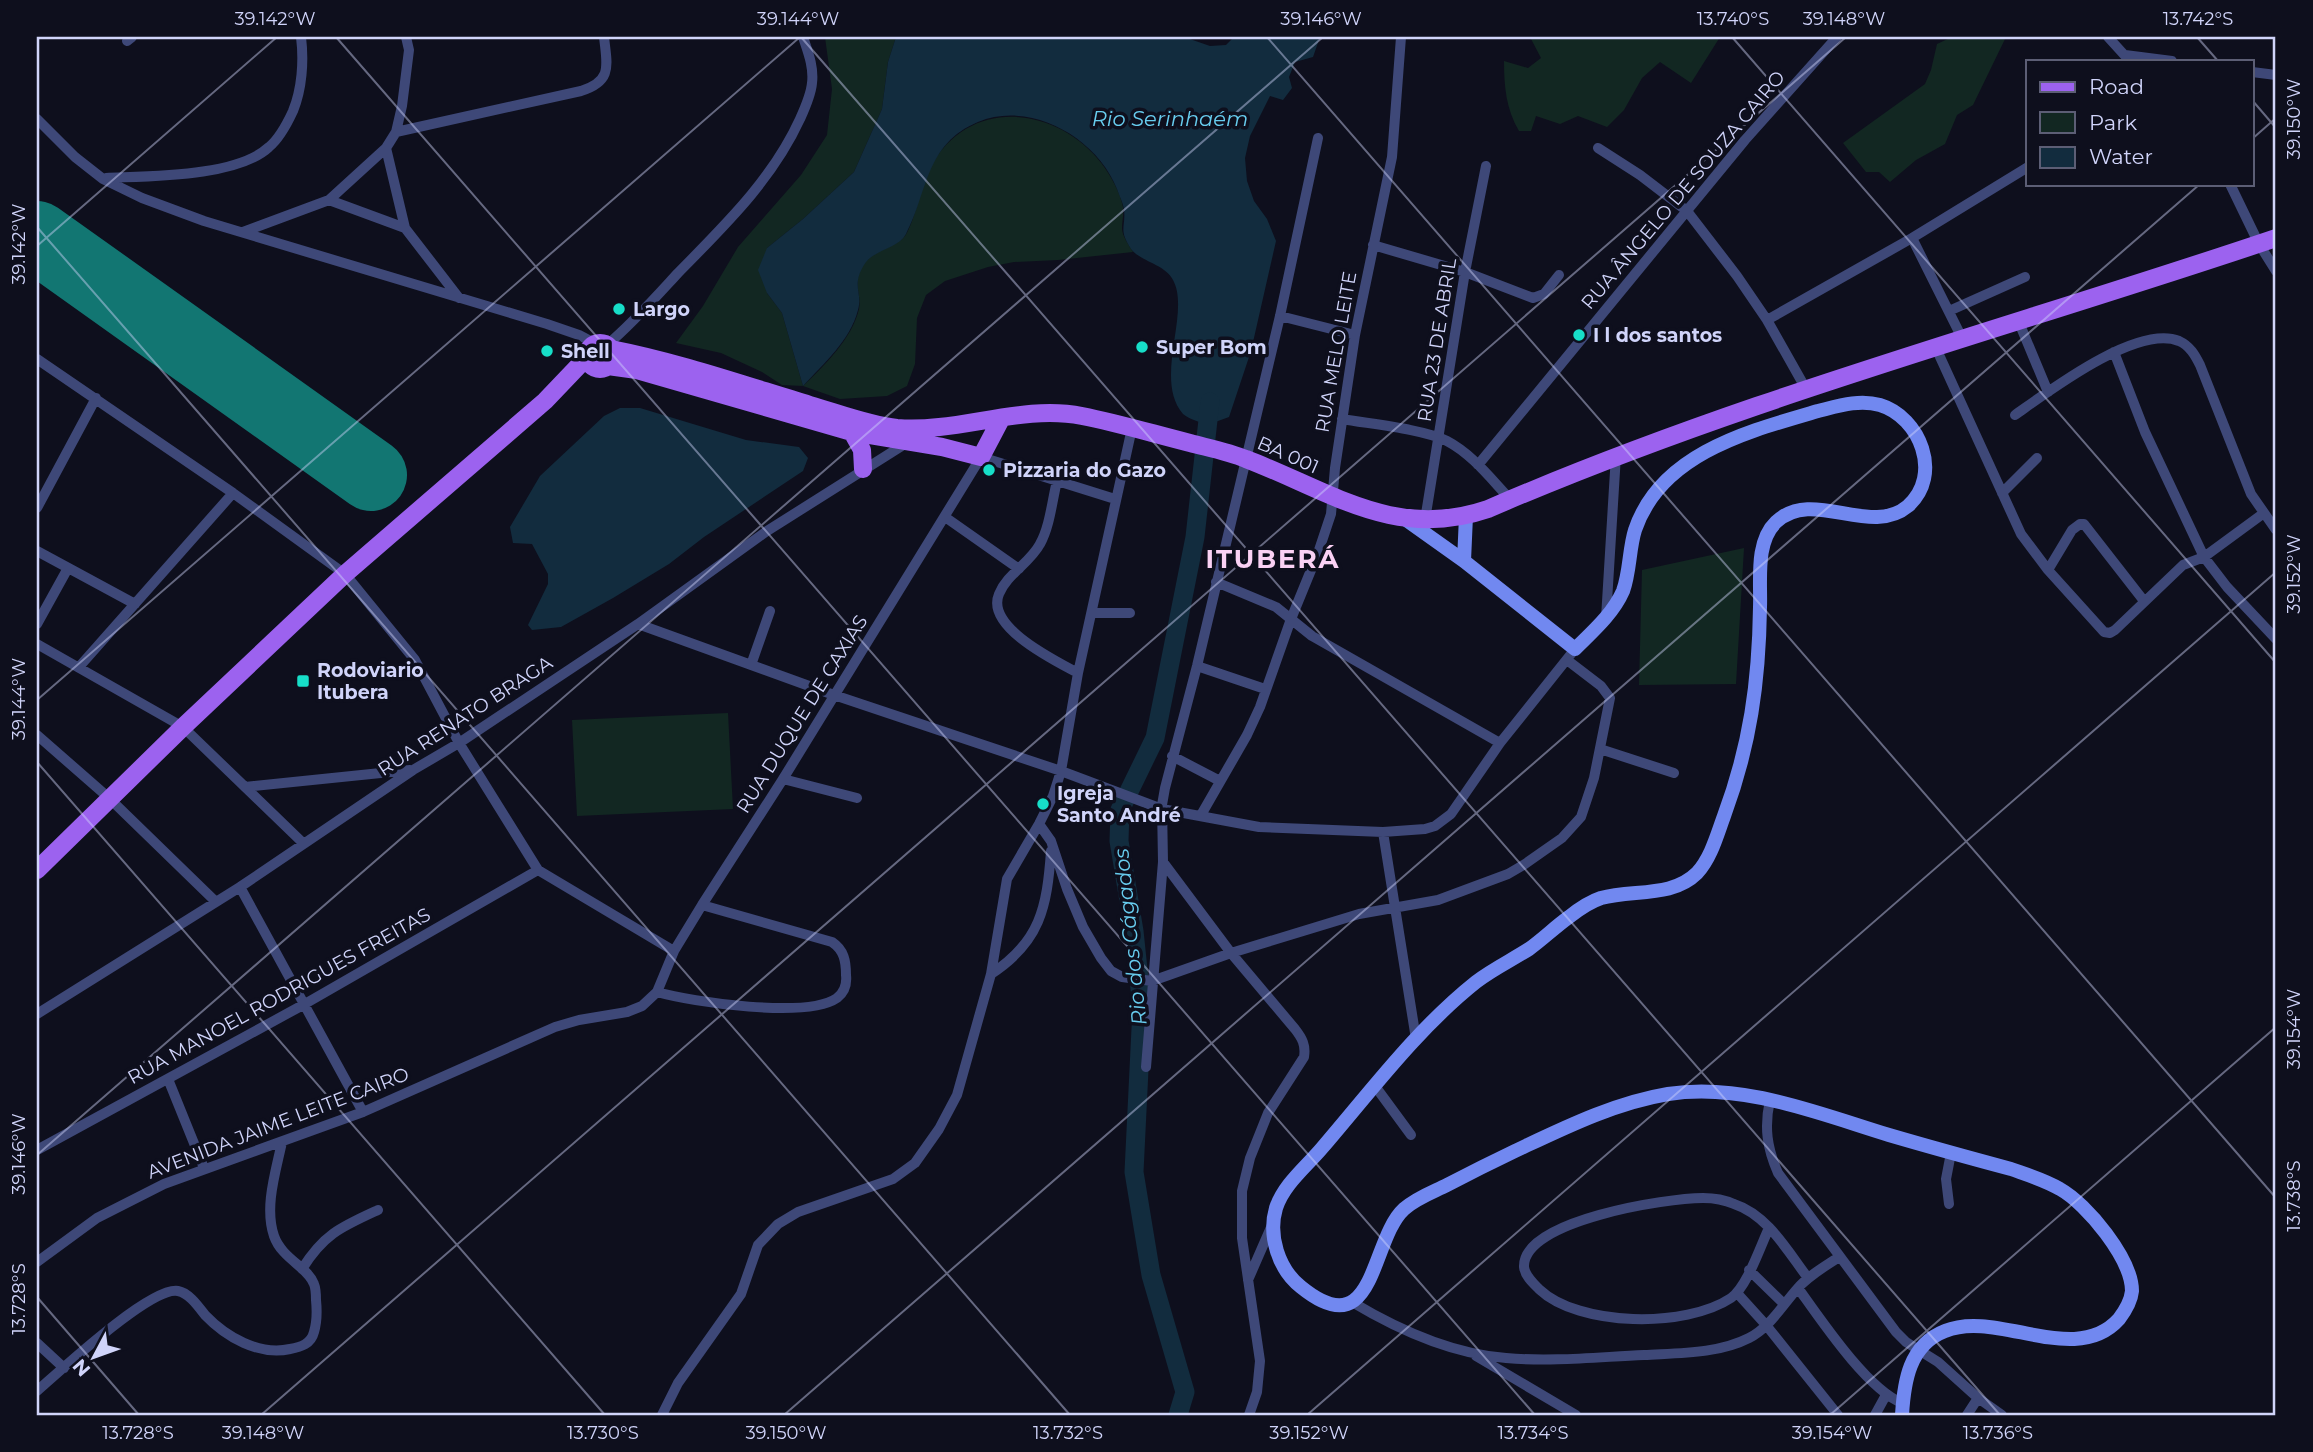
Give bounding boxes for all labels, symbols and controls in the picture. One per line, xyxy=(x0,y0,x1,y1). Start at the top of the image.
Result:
text: 39.142°W xyxy=(234,8,316,30)
text: 39.144°W xyxy=(757,8,839,30)
text: 39.146°W xyxy=(1280,8,1362,30)
text: 13.740°S xyxy=(1697,8,1769,30)
text: 39.148°W xyxy=(1803,8,1885,30)
text: 13.742°S xyxy=(2163,8,2233,30)
legend xyxy=(2026,60,2254,186)
street label: RUA ÂNGELO DE SOUZA CAIRO xyxy=(1576,66,1790,314)
text: Road xyxy=(2089,74,2144,99)
text: 39.150°W xyxy=(2283,78,2305,160)
water label: Rio Serinhaém xyxy=(1092,106,1248,131)
text: Park xyxy=(2089,110,2137,135)
text: Water xyxy=(2089,144,2153,169)
text: 39.142°W xyxy=(8,203,30,285)
street label: RUA 23 DE ABRIL xyxy=(1413,256,1461,424)
street label: RUA MELO LEITE xyxy=(1311,270,1361,434)
place label: Largo xyxy=(633,298,690,321)
marker: Largo xyxy=(611,301,627,317)
place label: I l dos santos xyxy=(1593,324,1722,347)
marker: I l dos santos xyxy=(1571,327,1587,343)
place label: Super Bom xyxy=(1156,336,1267,359)
marker: Super Bom xyxy=(1134,339,1150,355)
place label: Shell xyxy=(561,340,610,363)
marker: Shell xyxy=(539,343,555,359)
street label: BA 001 xyxy=(1254,431,1322,479)
place label: Pizzaria do Gazo xyxy=(1003,459,1166,482)
marker: Pizzaria do Gazo xyxy=(981,462,997,478)
text: 39.152°W xyxy=(2283,534,2305,614)
district label: ITUBERÁ xyxy=(1205,543,1341,575)
street label: RUA DUQUE DE CAXIAS xyxy=(732,611,872,817)
street label: RUA RENATO BRAGA xyxy=(373,651,557,781)
text: 39.144°W xyxy=(8,658,30,740)
place label: Rodoviario Itubera xyxy=(317,659,424,704)
marker: Rodoviario Itubera xyxy=(295,673,311,689)
place label: Igreja Santo André xyxy=(1057,782,1181,827)
marker: Igreja Santo André xyxy=(1035,796,1051,812)
water label: Rio dos Cágados xyxy=(1108,847,1152,1027)
street label: RUA MANOEL RODRIGUES FREITAS xyxy=(123,903,435,1089)
text: 39.154°W xyxy=(2283,989,2305,1069)
street label: AVENIDA JAIME LEITE CAIRO xyxy=(144,1062,412,1184)
text: 39.146°W xyxy=(8,1113,30,1195)
text: 13.738°S xyxy=(2283,1160,2305,1232)
text: 13.728°S xyxy=(8,1263,30,1335)
north arrow xyxy=(60,1322,130,1392)
text: N xyxy=(68,1354,95,1381)
text: 13.728°S xyxy=(102,1422,174,1444)
text: 39.148°W xyxy=(222,1422,304,1444)
text: 13.730°S xyxy=(567,1422,639,1444)
text: 39.150°W xyxy=(745,1422,827,1444)
text: 13.732°S xyxy=(1033,1422,1103,1444)
text: 39.152°W xyxy=(1269,1422,1349,1444)
text: 13.734°S xyxy=(1497,1422,1569,1444)
text: 39.154°W xyxy=(1792,1422,1872,1444)
text: 13.736°S xyxy=(1963,1422,2033,1444)

